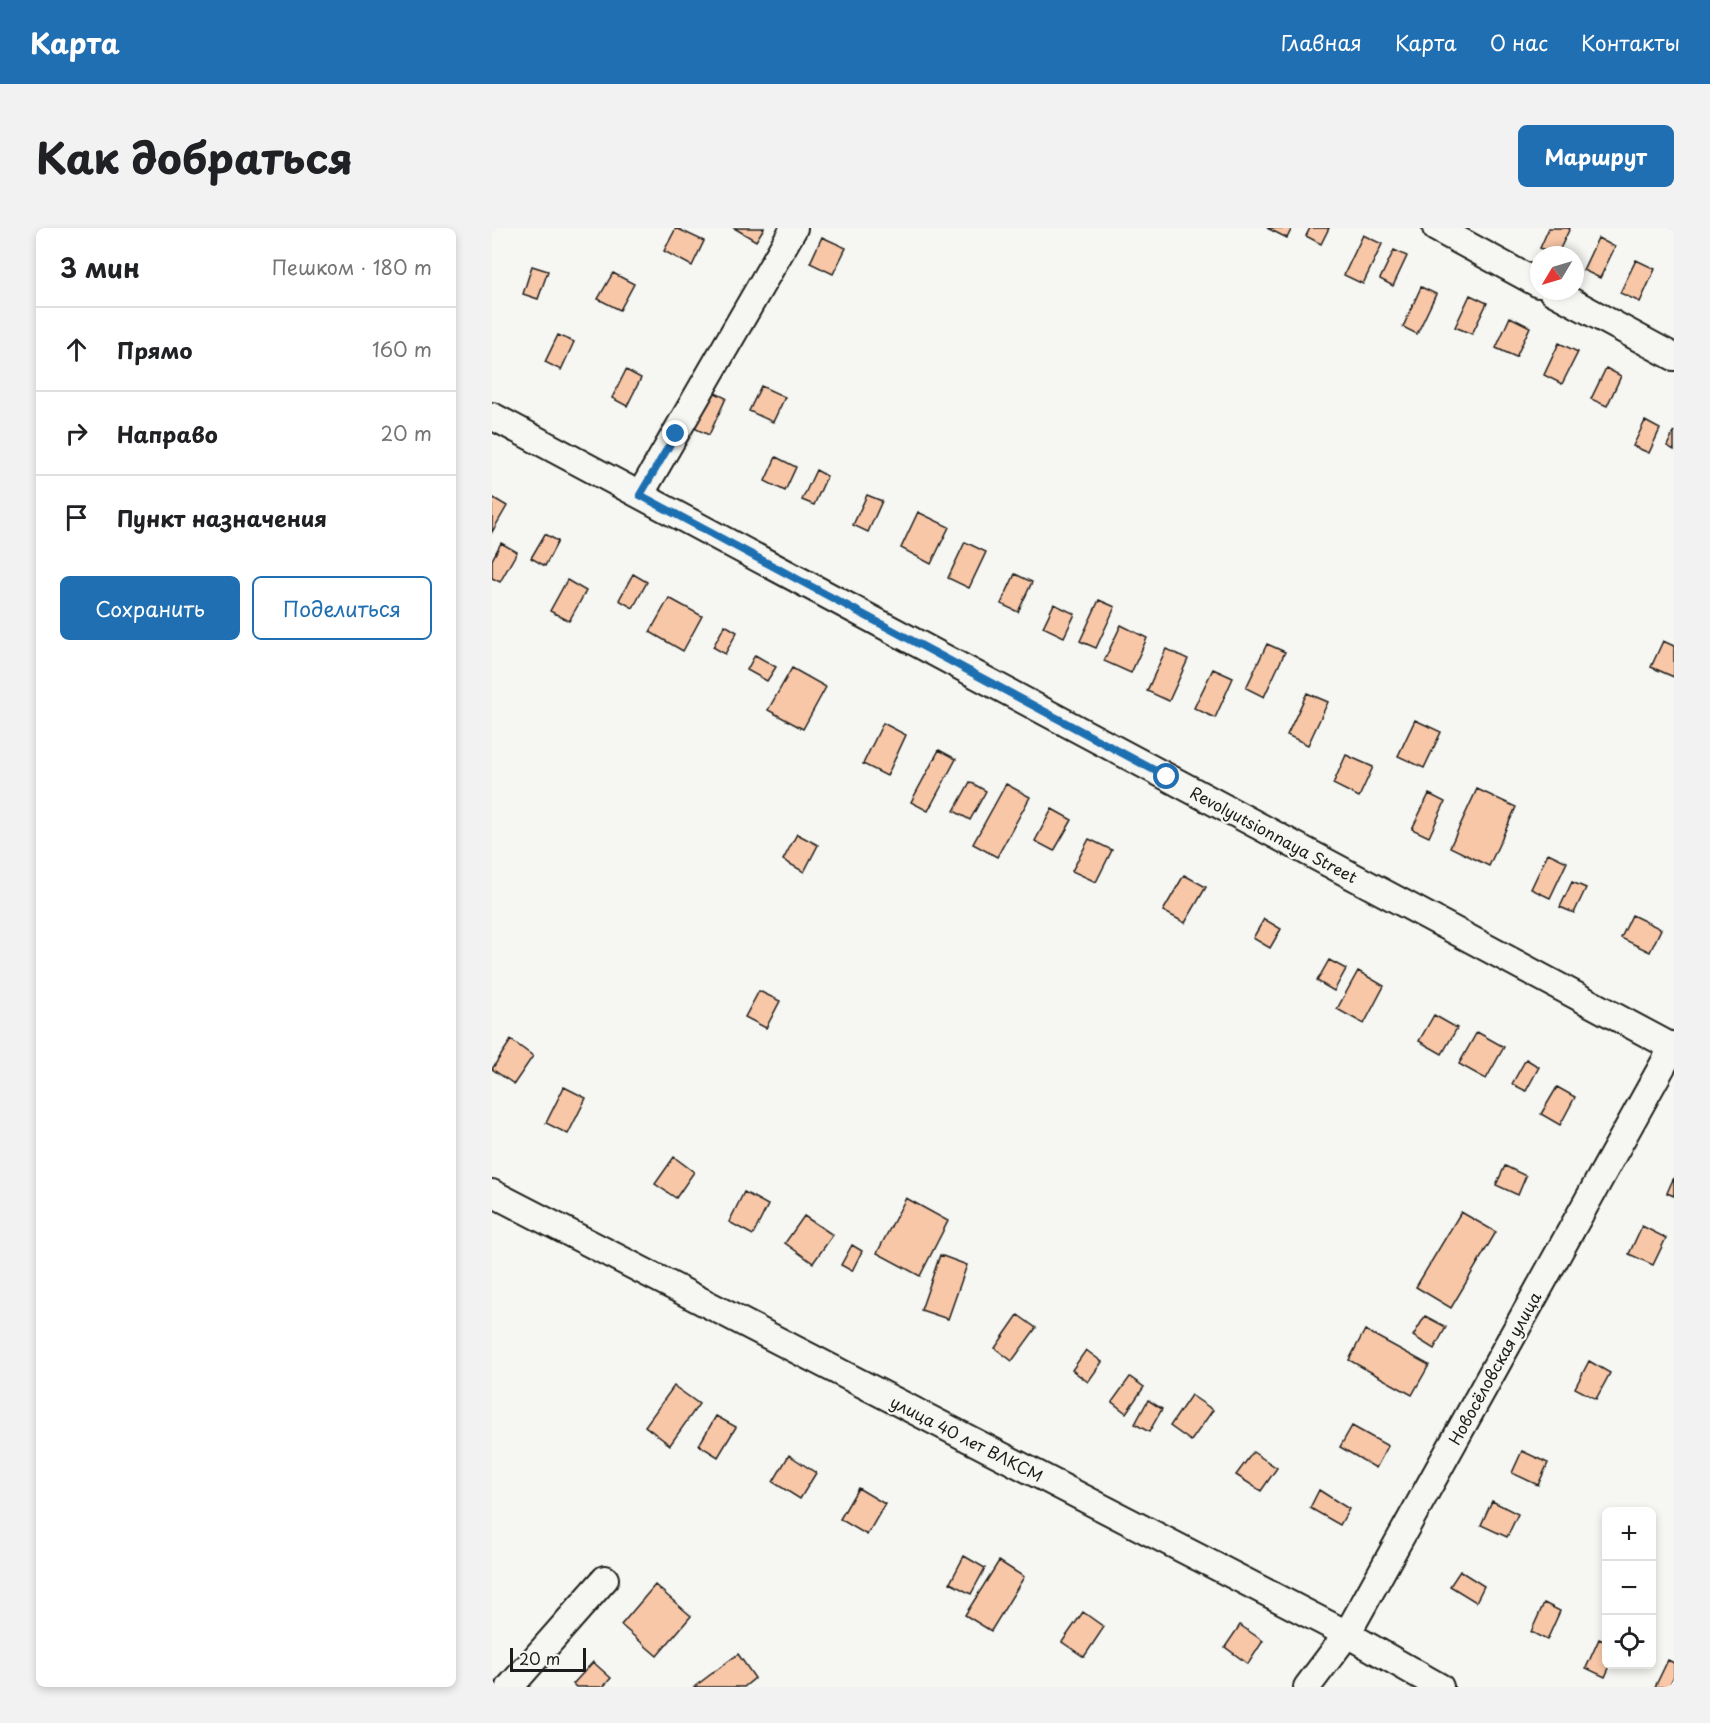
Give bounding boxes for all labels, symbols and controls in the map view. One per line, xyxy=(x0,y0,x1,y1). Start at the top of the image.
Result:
text: Карта xyxy=(30,21,120,64)
text: Главная xyxy=(1281,26,1362,58)
text: Карта xyxy=(1395,26,1457,58)
text: О нас xyxy=(1490,26,1548,58)
text: Контакты xyxy=(1581,26,1680,58)
text: Как добраться xyxy=(36,125,353,188)
button: Маршрут xyxy=(1518,125,1674,187)
north arrow xyxy=(1530,246,1584,300)
text: 3 мин xyxy=(60,248,140,287)
text: Пешком · 180 m xyxy=(272,252,432,282)
icon: ahead xyxy=(60,333,93,366)
text: Прямо xyxy=(117,333,192,366)
text: 160 m xyxy=(372,334,432,364)
icon: right xyxy=(60,417,93,450)
text: Направо xyxy=(117,417,218,450)
text: 20 m xyxy=(380,418,432,448)
route end xyxy=(662,420,688,446)
icon: arrive xyxy=(60,501,93,534)
text: Пункт назначения xyxy=(117,501,327,534)
button: Сохранить xyxy=(60,576,240,640)
button: Поделиться xyxy=(252,576,432,640)
route start xyxy=(1153,763,1179,789)
street label: Revolyutsionnaya Street xyxy=(1186,780,1362,889)
street label: Новосёловская улица xyxy=(1442,1287,1546,1449)
street label: улица 40 лет ВЛКСМ xyxy=(886,1389,1048,1487)
map controls xyxy=(1602,1507,1656,1669)
button: + xyxy=(1602,1507,1656,1561)
button: − xyxy=(1602,1561,1656,1615)
button: locate xyxy=(1602,1615,1656,1669)
scale bar xyxy=(510,1645,586,1672)
text: 20 m xyxy=(519,1646,560,1670)

